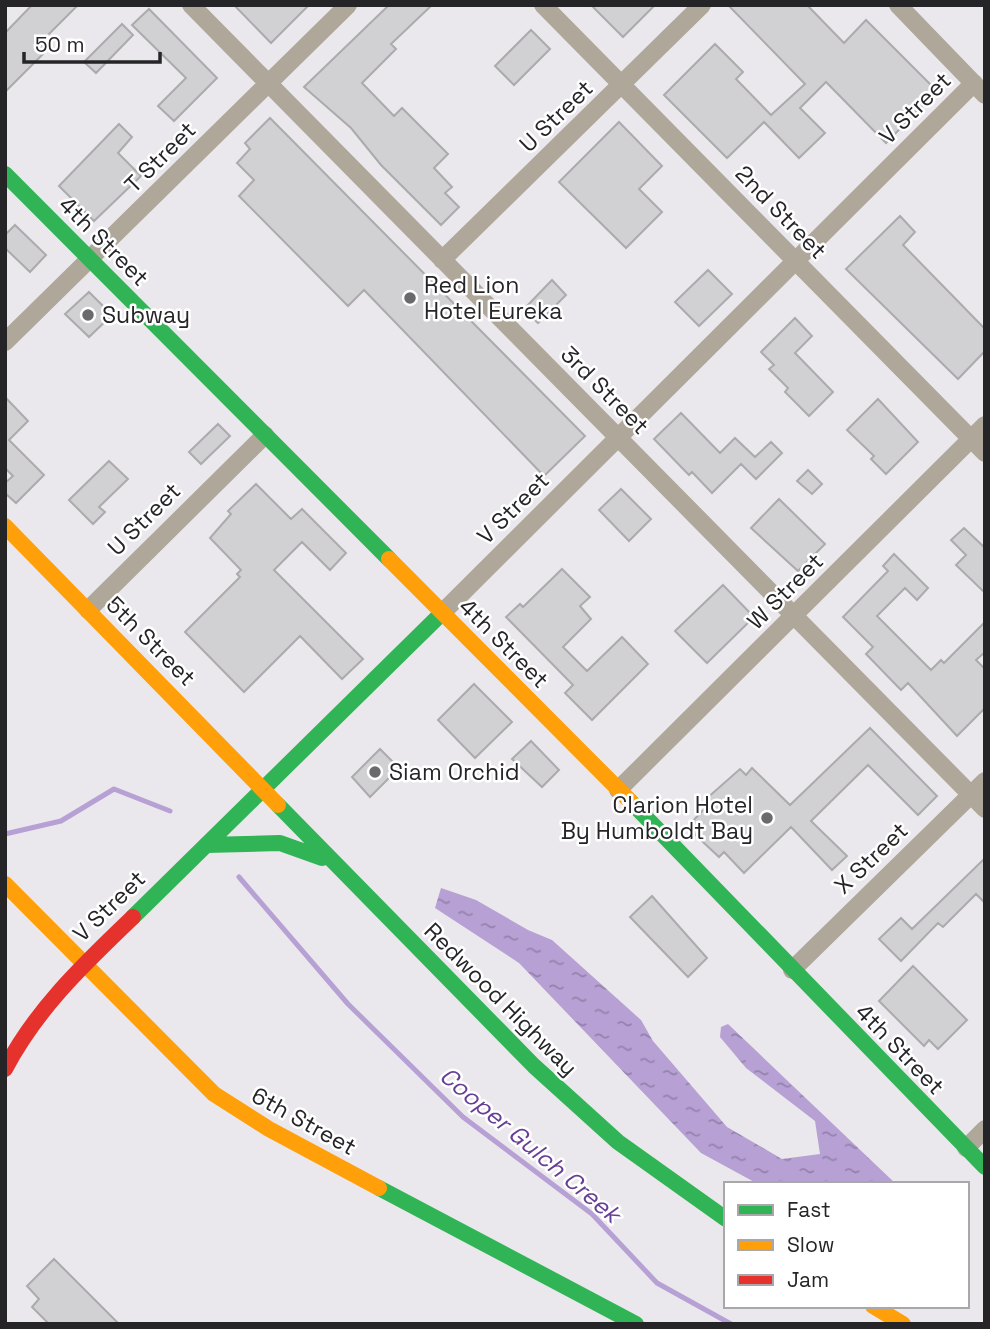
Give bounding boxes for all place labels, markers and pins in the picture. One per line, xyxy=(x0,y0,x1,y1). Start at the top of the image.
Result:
place label: Red Lion Hotel Eureka xyxy=(424,270,562,326)
marker: Red Lion Hotel Eureka xyxy=(402,290,418,306)
place label: Subway xyxy=(102,300,190,330)
marker: Subway xyxy=(80,307,96,323)
place label: Siam Orchid xyxy=(389,757,520,787)
marker: Siam Orchid xyxy=(367,764,383,780)
place label: Clarion Hotel By Humboldt Bay xyxy=(561,790,753,846)
marker: Clarion Hotel By Humboldt Bay xyxy=(759,810,775,826)

